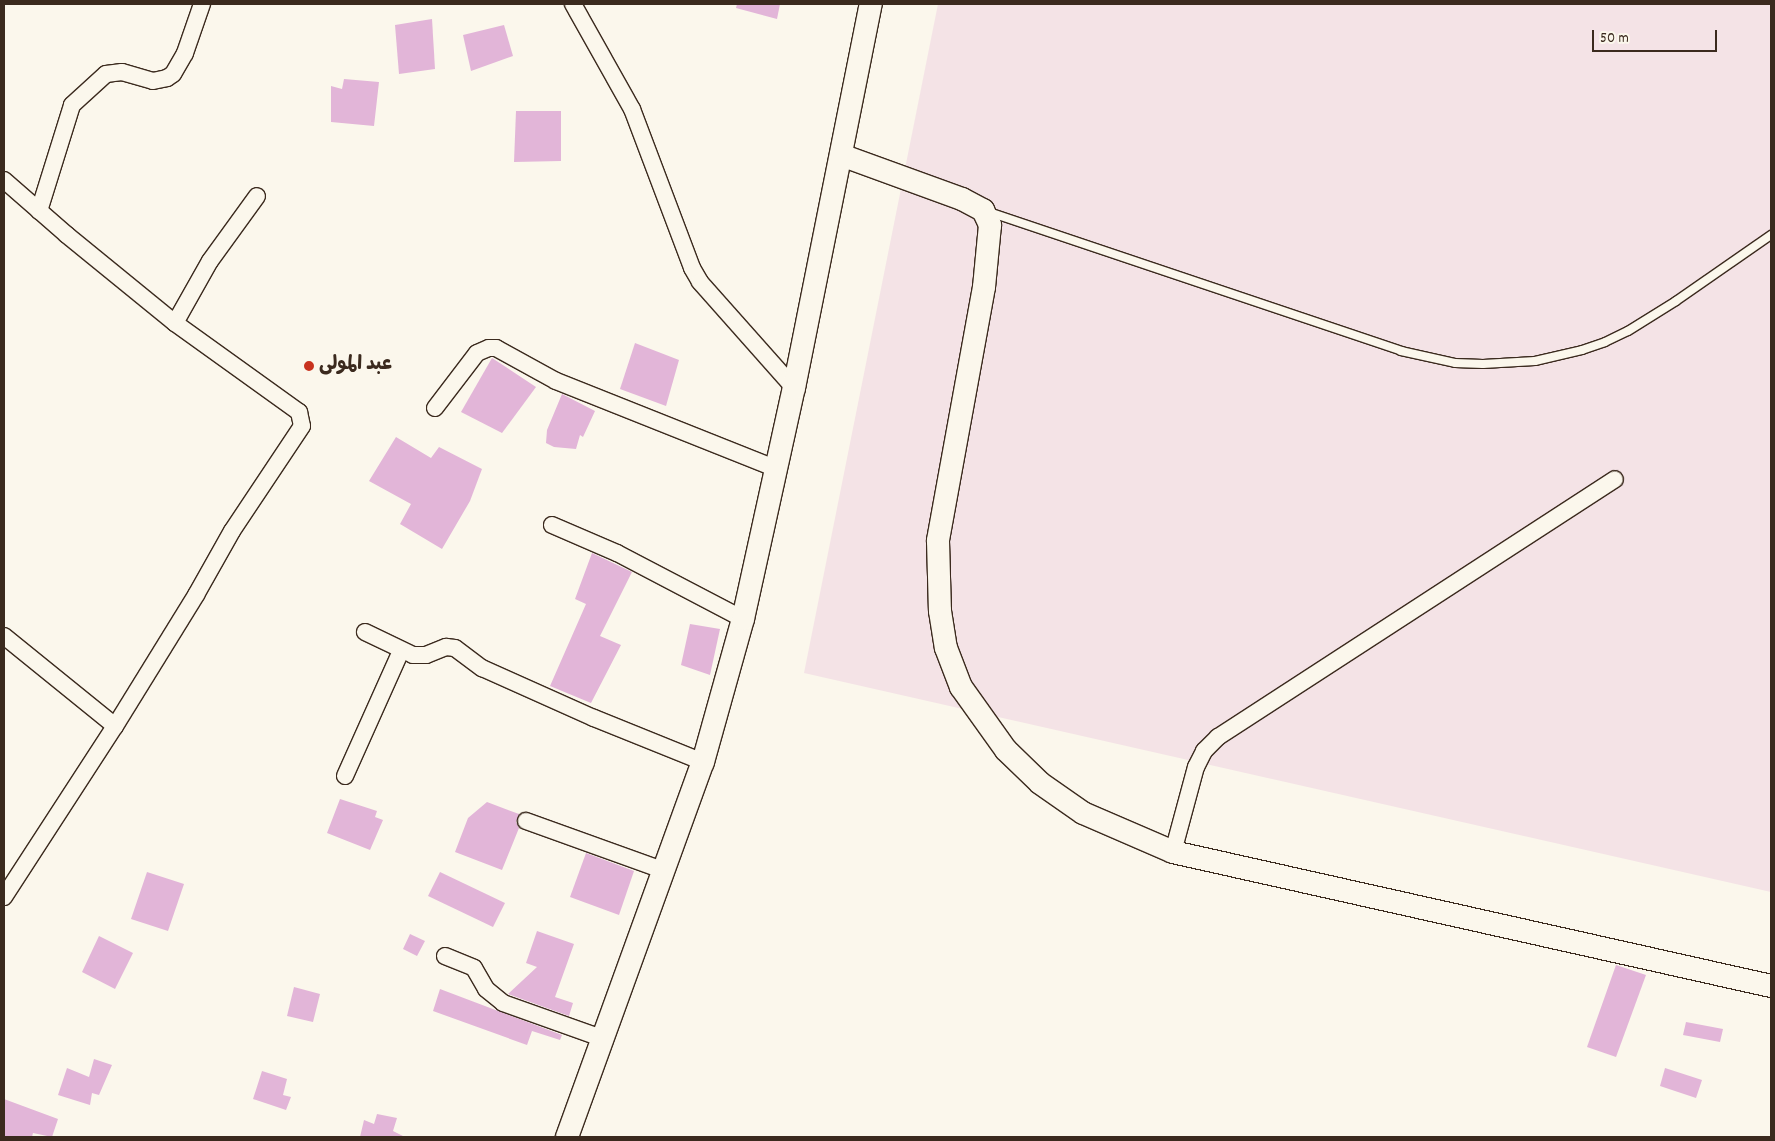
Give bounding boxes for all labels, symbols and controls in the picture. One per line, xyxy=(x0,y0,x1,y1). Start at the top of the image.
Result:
scale bar xyxy=(1595,20,1720,52)
text: 50 m xyxy=(1600,28,1629,50)
place label: عبد المولى xyxy=(319,355,392,377)
marker: عبد المولى xyxy=(303,360,315,372)

